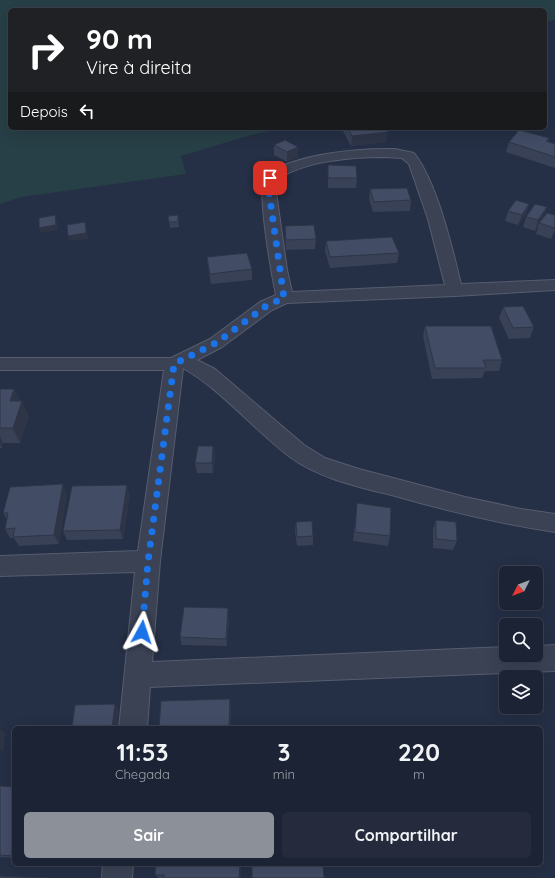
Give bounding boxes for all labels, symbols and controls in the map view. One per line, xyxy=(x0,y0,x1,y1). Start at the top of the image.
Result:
text: 90 m xyxy=(86,21,153,56)
icon: right xyxy=(20,24,72,76)
text: Vire à direita xyxy=(86,56,192,79)
icon: left xyxy=(76,100,98,122)
text: Depois xyxy=(20,102,68,121)
pin xyxy=(253,161,287,195)
icon: arrive xyxy=(259,167,281,189)
north arrow xyxy=(499,566,543,610)
map controls xyxy=(499,566,543,714)
position arrow xyxy=(121,611,163,653)
button: search xyxy=(499,618,543,662)
button: layers xyxy=(499,670,543,714)
text: 11:53 xyxy=(116,737,168,767)
text: 3 xyxy=(277,737,290,767)
text: 220 xyxy=(398,737,440,767)
text: Chegada xyxy=(115,766,170,782)
text: min xyxy=(273,766,295,782)
text: m xyxy=(413,766,425,782)
button: Sair xyxy=(24,812,274,858)
button: Compartilhar xyxy=(282,812,531,858)

